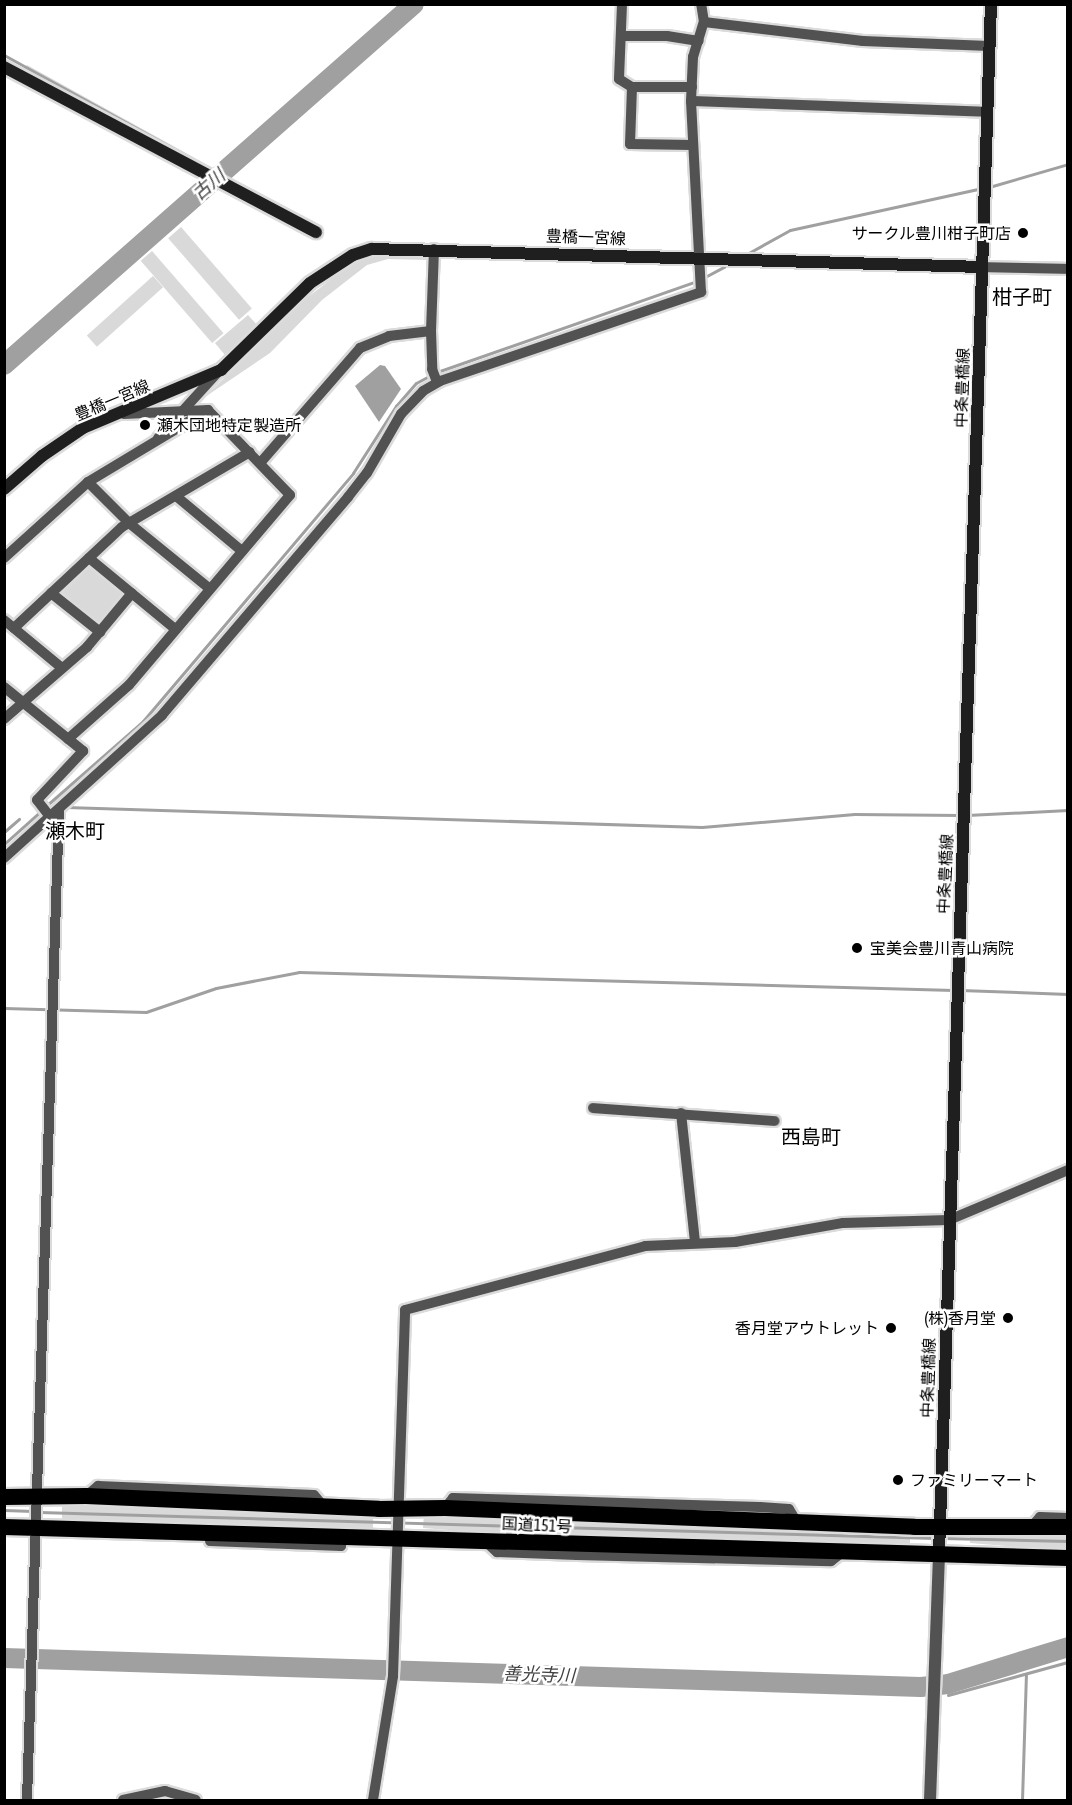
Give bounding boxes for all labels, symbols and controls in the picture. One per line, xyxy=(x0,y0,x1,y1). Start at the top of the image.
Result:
water label: 古川 xyxy=(188,165,230,205)
place label: サークル豊川柑子町店 xyxy=(851,223,1011,243)
street label: 豊橋一宮線 xyxy=(546,226,626,248)
marker: サークル豊川柑子町店 xyxy=(1016,226,1030,240)
district label: 柑子町 xyxy=(992,284,1052,308)
street label: 中条豊橋線 xyxy=(951,348,973,428)
street label: 豊橋一宮線 xyxy=(71,376,153,424)
place label: 瀬木団地特定製造所 xyxy=(157,415,301,435)
marker: 瀬木団地特定製造所 xyxy=(138,418,152,432)
district label: 瀬木町 xyxy=(45,818,105,842)
street label: 中条豊橋線 xyxy=(933,834,957,914)
place label: 宝美会豊川青山病院 xyxy=(870,938,1014,958)
marker: 宝美会豊川青山病院 xyxy=(848,939,866,957)
district label: 西島町 xyxy=(781,1124,841,1148)
place label: (株)香月堂 xyxy=(924,1308,996,1328)
marker: (株)香月堂 xyxy=(1001,1311,1015,1325)
place label: 香月堂アウトレット xyxy=(735,1318,879,1338)
marker: 香月堂アウトレット xyxy=(884,1321,898,1335)
street label: 中条豊橋線 xyxy=(917,1338,939,1418)
place label: ファミリーマート xyxy=(910,1470,1038,1490)
marker: ファミリーマート xyxy=(891,1473,905,1487)
street label: 国道151号 xyxy=(501,1514,573,1536)
water label: 善光寺川 xyxy=(503,1663,575,1687)

